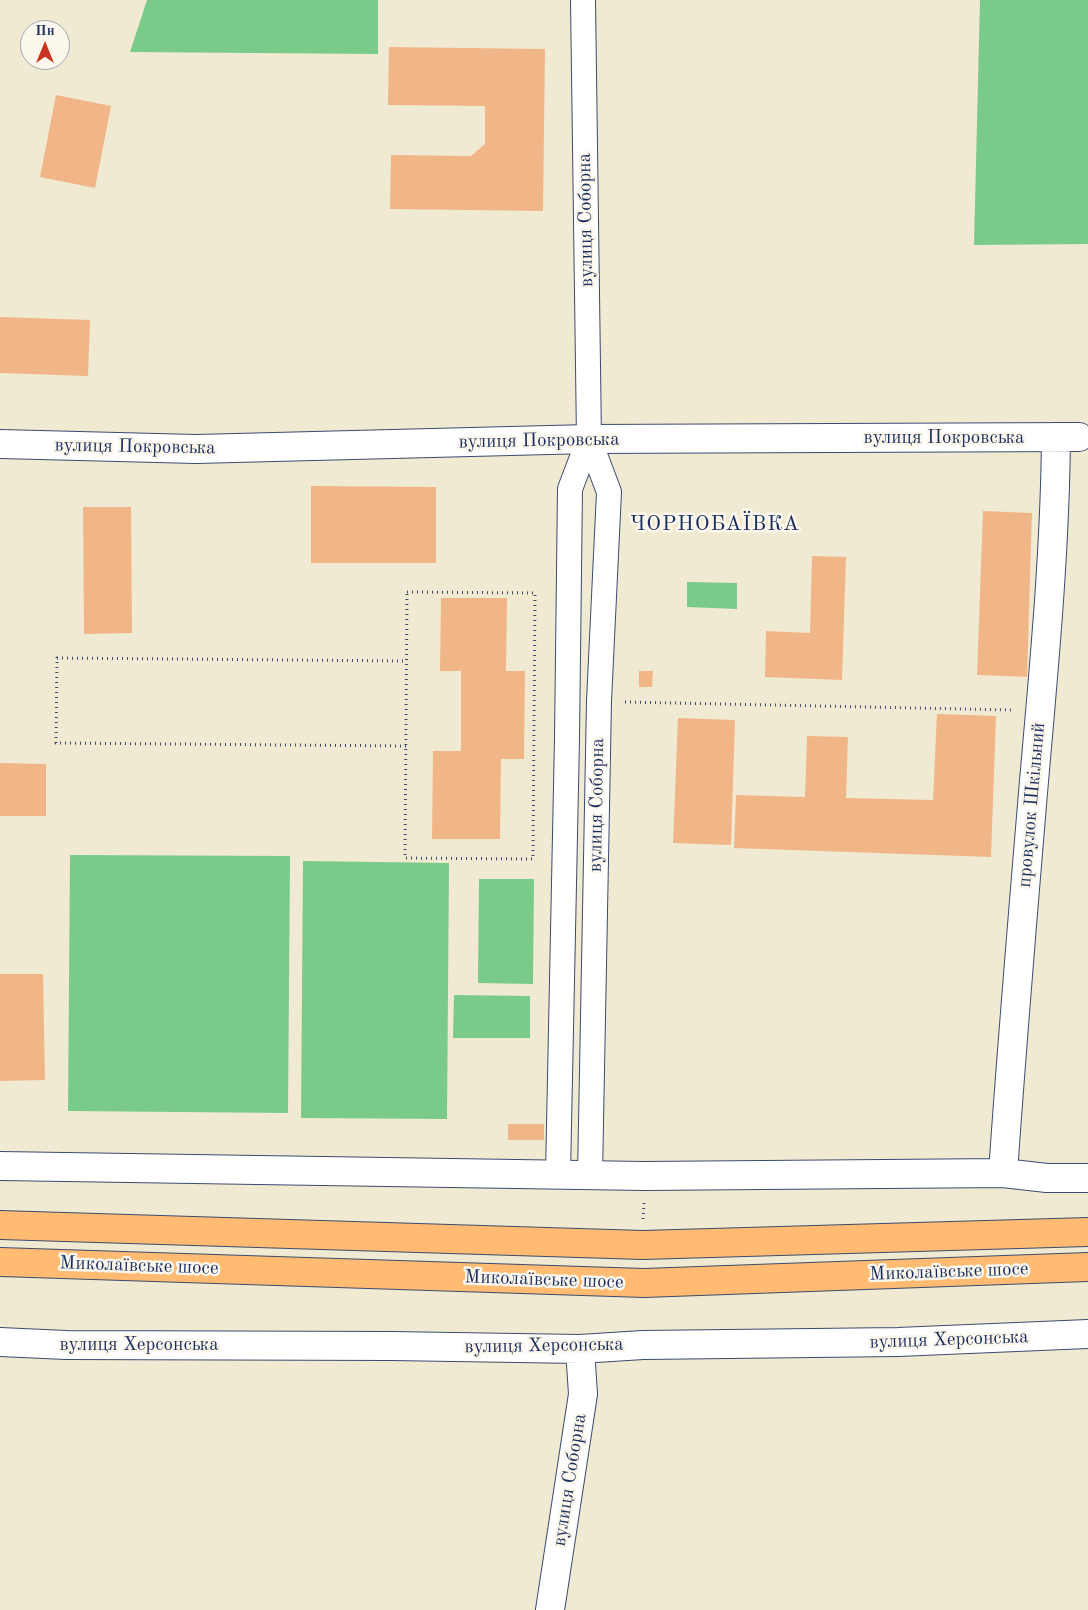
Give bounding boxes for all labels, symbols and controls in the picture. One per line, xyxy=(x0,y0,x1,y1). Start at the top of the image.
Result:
north arrow xyxy=(20,20,70,70)
text: Пн xyxy=(35,24,55,38)
street label: вулиця Соборна xyxy=(573,153,599,287)
street label: вулиця Покровська xyxy=(864,427,1024,449)
street label: вулиця Покровська xyxy=(458,428,620,454)
street label: вулиця Покровська xyxy=(54,434,216,460)
district label: ЧОРНОБАЇВКА xyxy=(629,511,801,537)
street label: провулок Шкільний xyxy=(1013,722,1051,888)
street label: вулиця Соборна xyxy=(584,738,610,872)
street label: Миколаївське шосе xyxy=(59,1252,219,1280)
street label: Миколаївське шосе xyxy=(869,1258,1029,1286)
street label: Миколаївське шосе xyxy=(464,1266,624,1294)
street label: вулиця Херсонська xyxy=(869,1326,1029,1354)
street label: вулиця Херсонська xyxy=(464,1333,624,1359)
street label: вулиця Херсонська xyxy=(59,1334,219,1356)
street label: вулиця Соборна xyxy=(548,1412,592,1548)

